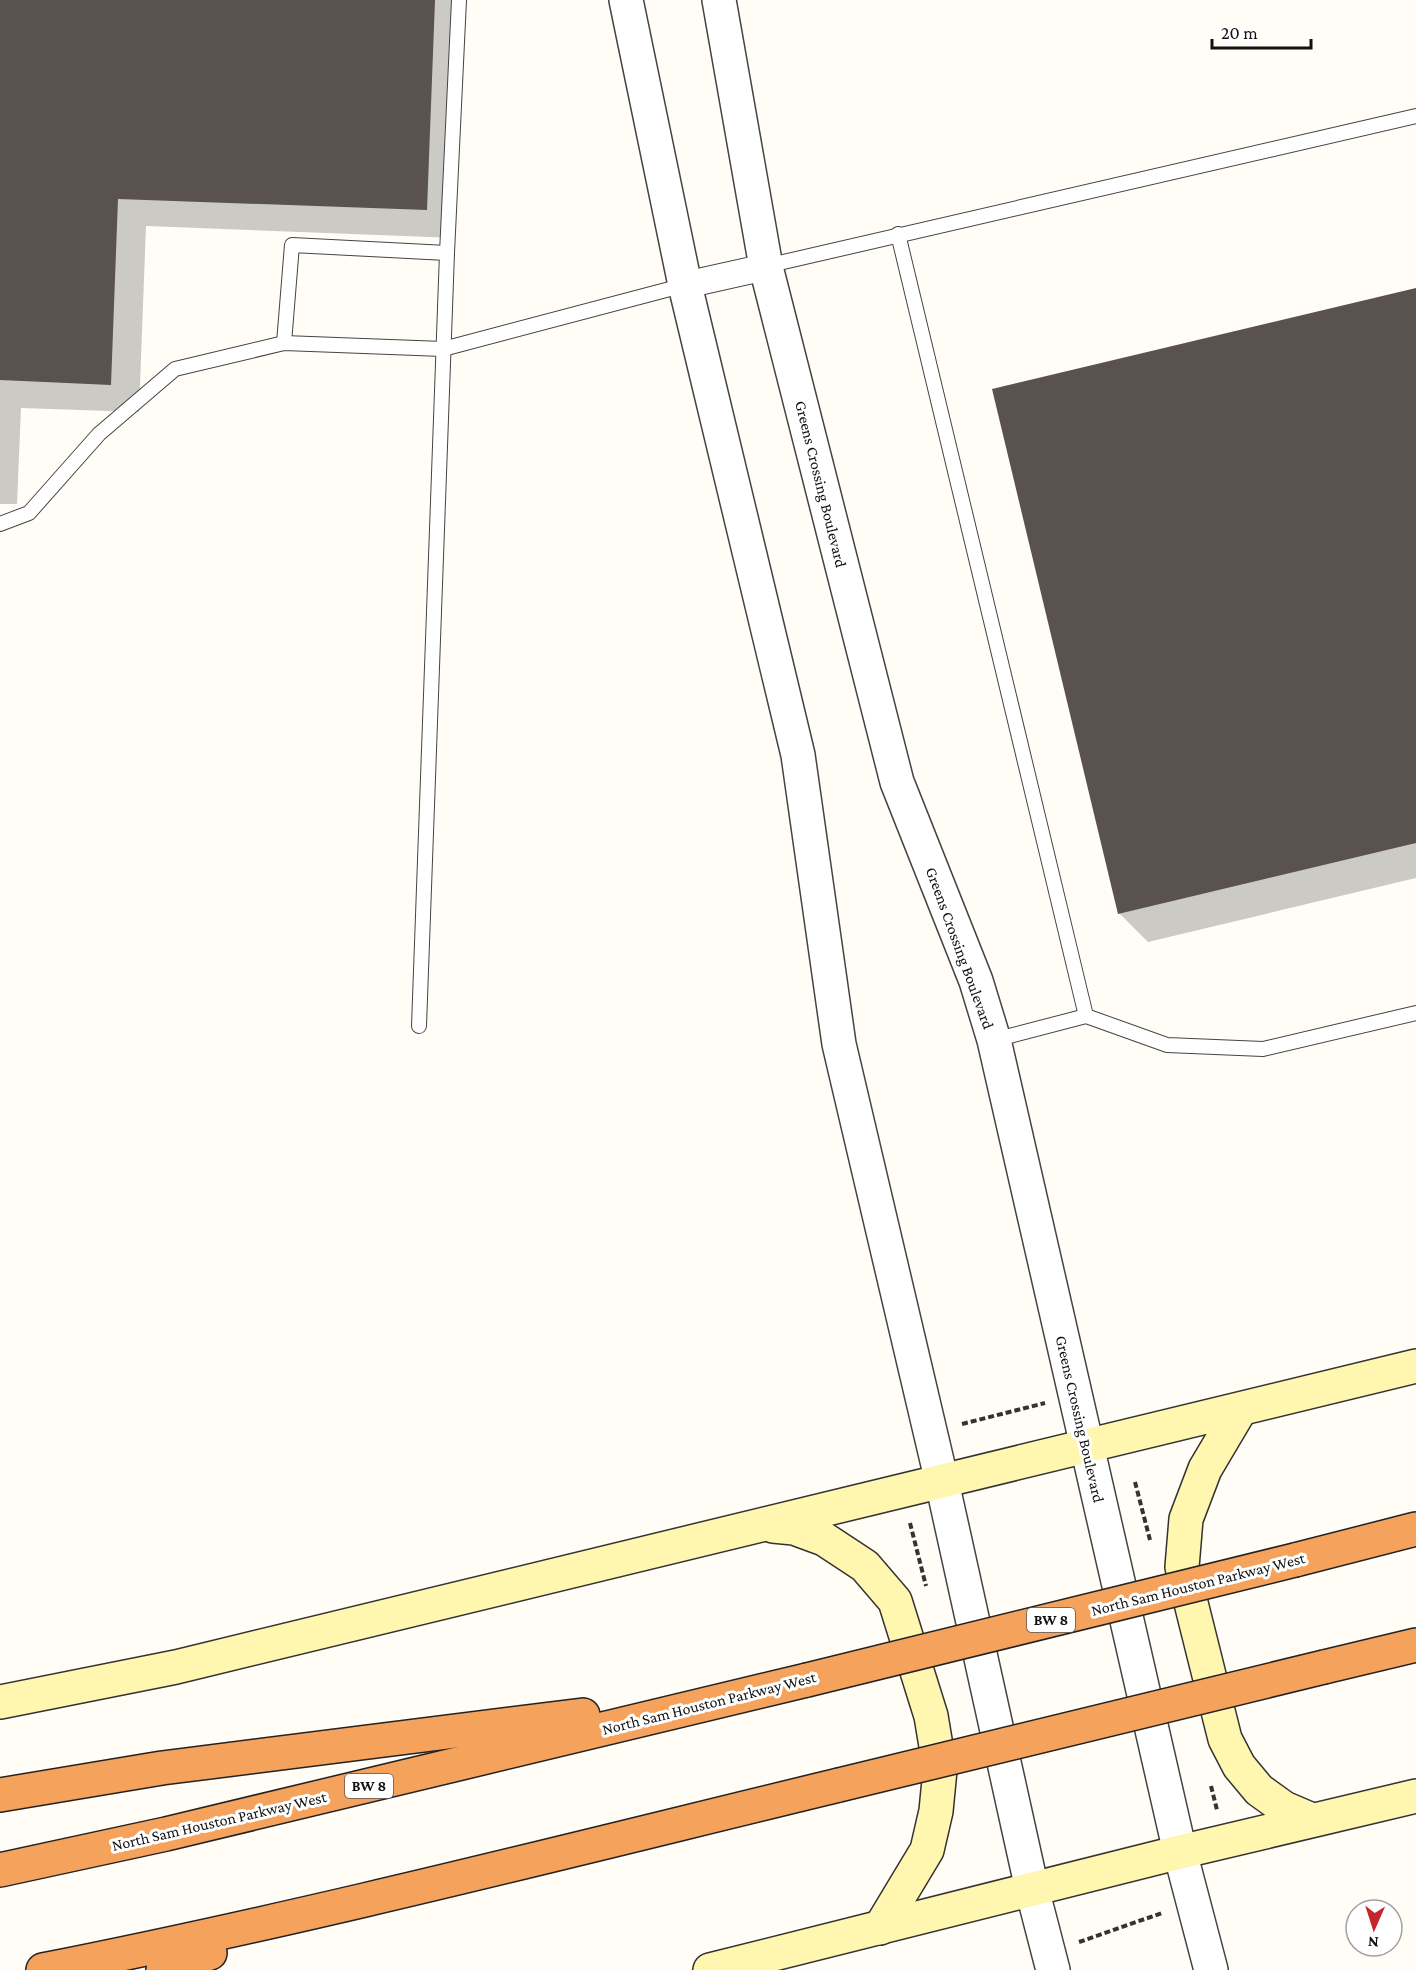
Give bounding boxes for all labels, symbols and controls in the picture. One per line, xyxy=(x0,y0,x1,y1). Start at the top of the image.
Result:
scale bar xyxy=(1212,12,1311,50)
text: 20 m xyxy=(1221,23,1258,43)
street label: Greens Crossing Boulevard xyxy=(791,399,850,570)
street label: Greens Crossing Boulevard xyxy=(922,865,997,1032)
street label: Greens Crossing Boulevard xyxy=(1052,1334,1108,1505)
street label: North Sam Houston Parkway West xyxy=(1089,1549,1308,1620)
road number: BW 8 xyxy=(1027,1608,1075,1632)
street label: North Sam Houston Parkway West xyxy=(600,1668,819,1739)
road number: BW 8 xyxy=(345,1774,393,1798)
street label: North Sam Houston Parkway West xyxy=(110,1788,329,1855)
north arrow xyxy=(1344,1898,1404,1958)
text: N xyxy=(1367,1934,1379,1951)

